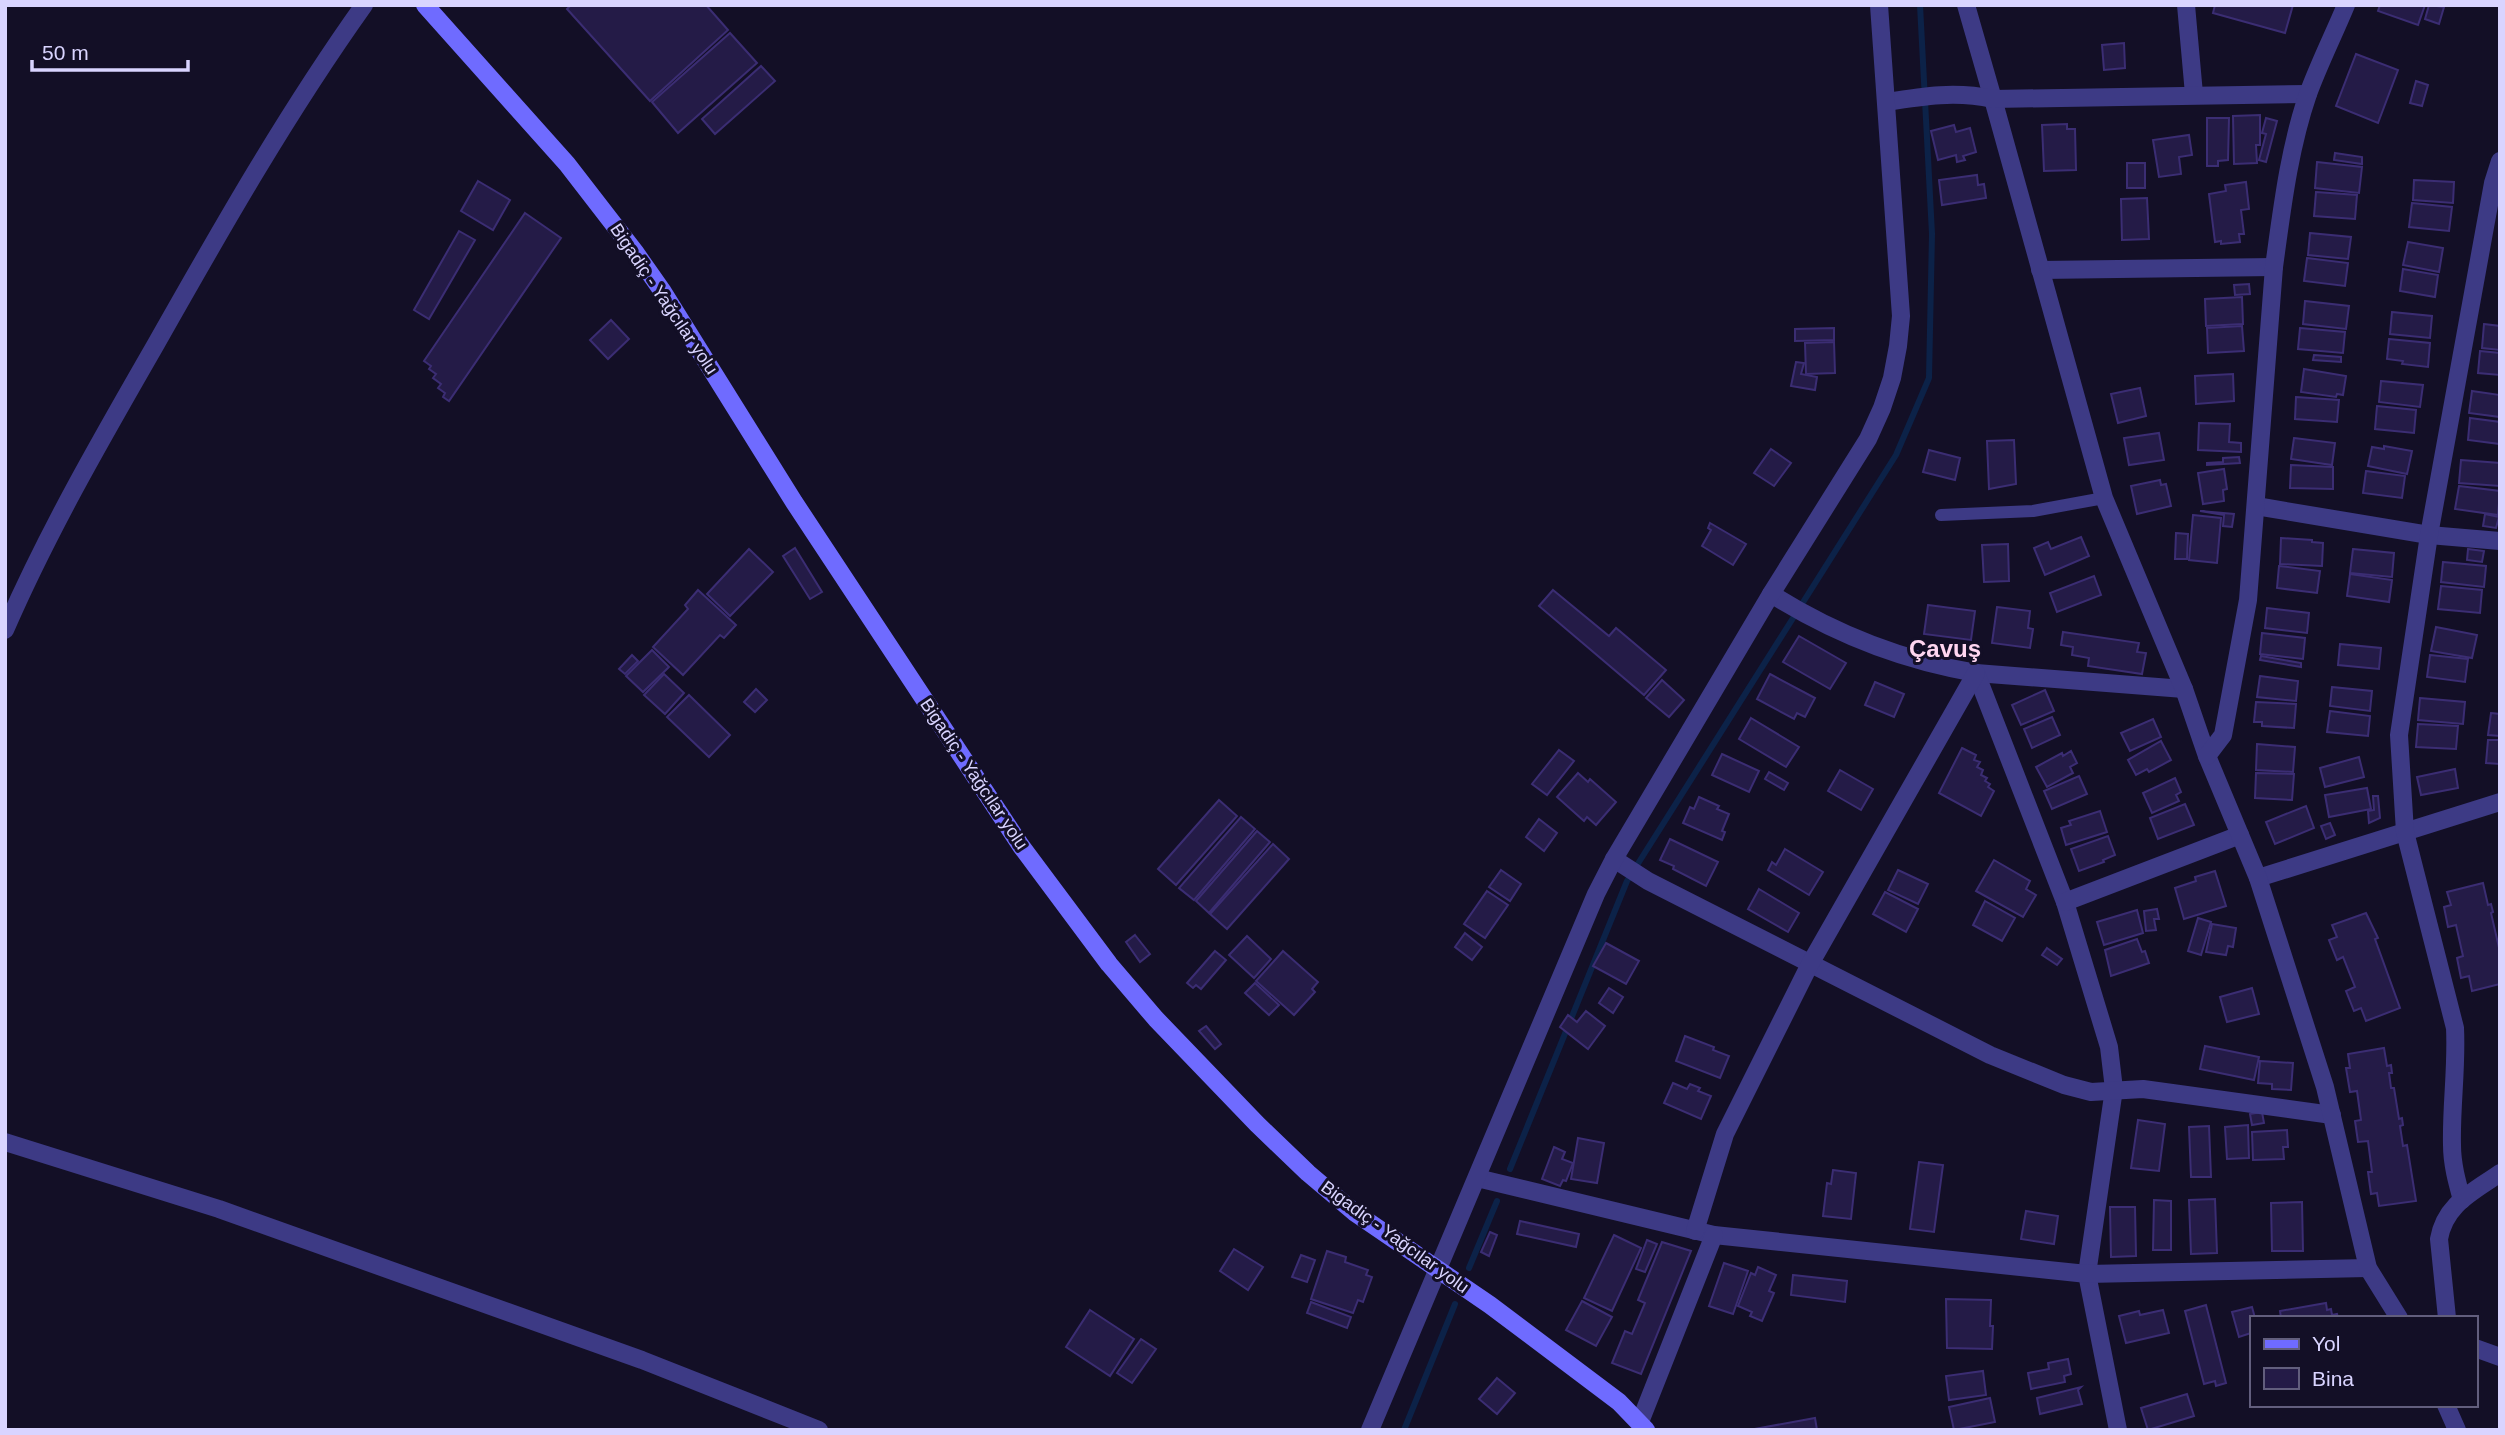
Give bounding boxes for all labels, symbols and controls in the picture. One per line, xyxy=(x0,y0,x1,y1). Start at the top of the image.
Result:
scale bar xyxy=(32,28,187,72)
text: 50 m xyxy=(42,41,89,64)
street label: Bigadiç - Yağcılar yolu xyxy=(606,220,722,378)
district label: Çavuş xyxy=(1909,635,1981,662)
street label: Bigadiç - Yağcılar yolu xyxy=(916,695,1032,853)
street label: Bigadiç - Yağcılar yolu xyxy=(1317,1177,1473,1297)
legend xyxy=(2250,1316,2477,1407)
text: Yol xyxy=(2312,1332,2340,1355)
text: Bina xyxy=(2312,1367,2354,1390)

